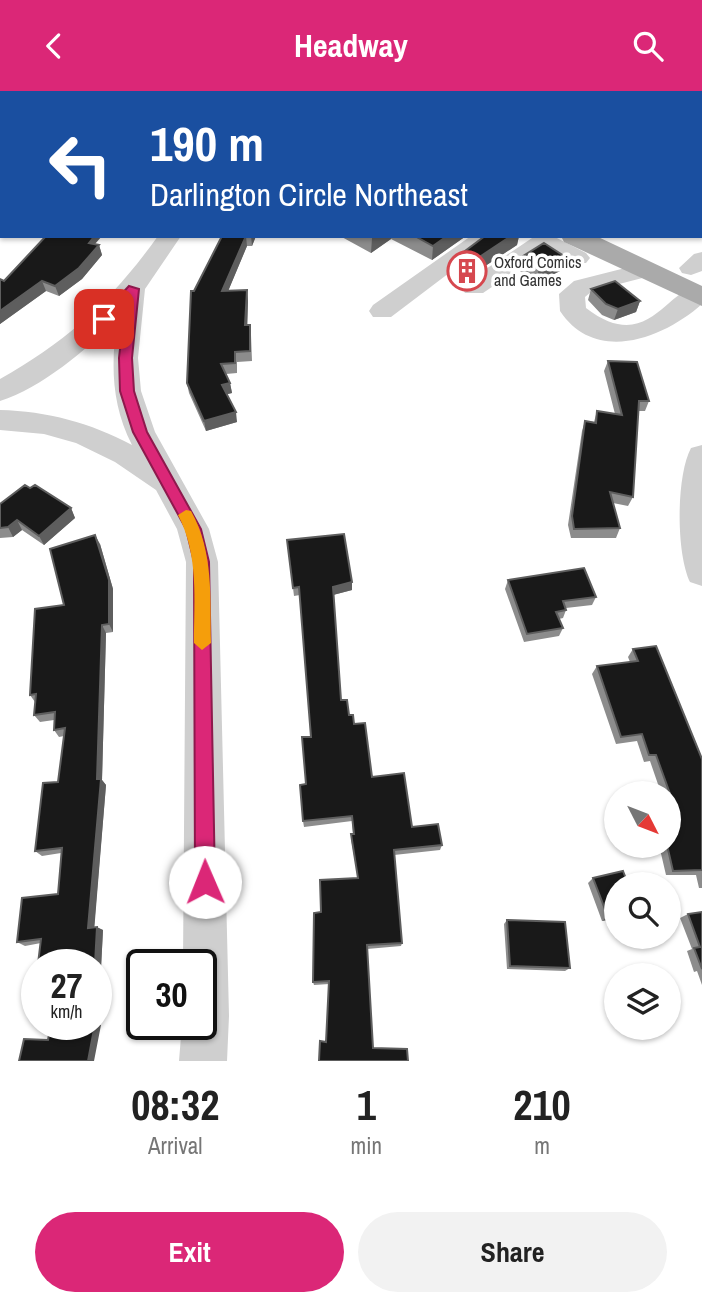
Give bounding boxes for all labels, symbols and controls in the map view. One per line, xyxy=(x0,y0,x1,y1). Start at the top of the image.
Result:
text: Headway xyxy=(294,24,408,67)
icon: back xyxy=(35,27,73,65)
icon: search xyxy=(629,27,667,65)
text: 190 m xyxy=(150,110,264,176)
icon: left xyxy=(35,119,126,210)
text: Darlington Circle Northeast xyxy=(150,173,468,216)
building icon: Oxford Comics and Games xyxy=(446,250,488,292)
place label: Oxford Comics and Games xyxy=(494,251,582,291)
pin xyxy=(74,289,134,349)
icon: arrive xyxy=(85,300,123,338)
north arrow xyxy=(604,781,681,857)
map controls xyxy=(604,781,681,1040)
position arrow xyxy=(168,845,242,919)
button: search xyxy=(604,872,681,949)
speed limit sign: 30 xyxy=(126,949,217,1040)
text: 27 xyxy=(51,962,82,1009)
button: layers xyxy=(604,963,681,1040)
text: km/h xyxy=(51,999,83,1024)
text: 08:32 xyxy=(131,1077,219,1133)
text: 1 xyxy=(357,1077,376,1133)
text: 210 xyxy=(513,1077,571,1133)
text: Arrival xyxy=(148,1130,203,1161)
text: min xyxy=(351,1130,382,1161)
text: m xyxy=(534,1130,550,1161)
button: Exit xyxy=(35,1212,344,1292)
button: Share xyxy=(358,1212,667,1292)

